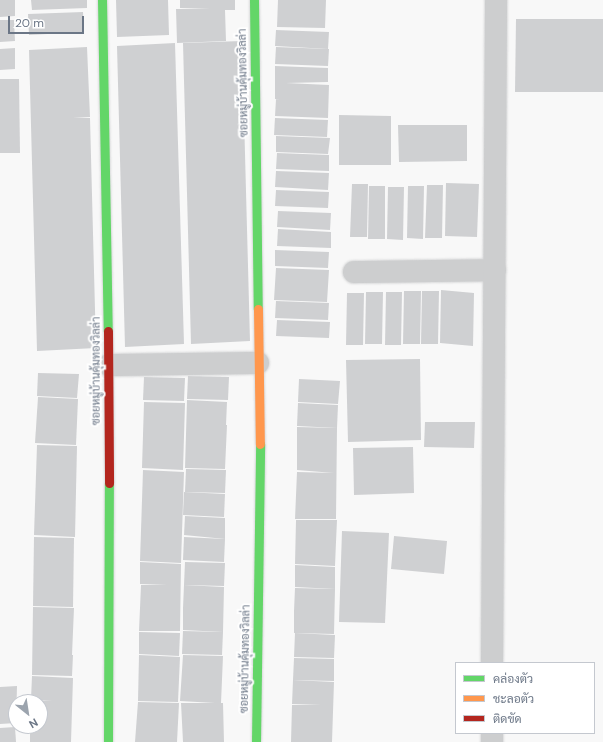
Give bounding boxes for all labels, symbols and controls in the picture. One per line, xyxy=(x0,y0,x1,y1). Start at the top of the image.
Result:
scale bar xyxy=(10,8,86,34)
text: 20 m xyxy=(15,15,44,31)
street label: ซอยหมู่บ้านคุ้มทองวิลล่า xyxy=(235,29,251,137)
street label: ซอยหมู่บ้านคุ้มทองวิลล่า xyxy=(89,317,103,425)
street label: ซอยหมู่บ้านคุ้มทองวิลล่า xyxy=(237,605,253,713)
legend xyxy=(455,662,595,734)
text: คล่องตัว xyxy=(493,671,533,687)
text: ชะลอตัว xyxy=(493,691,534,707)
north arrow xyxy=(8,694,48,734)
text: ติดขัด xyxy=(493,711,522,727)
text: N xyxy=(27,715,40,732)

